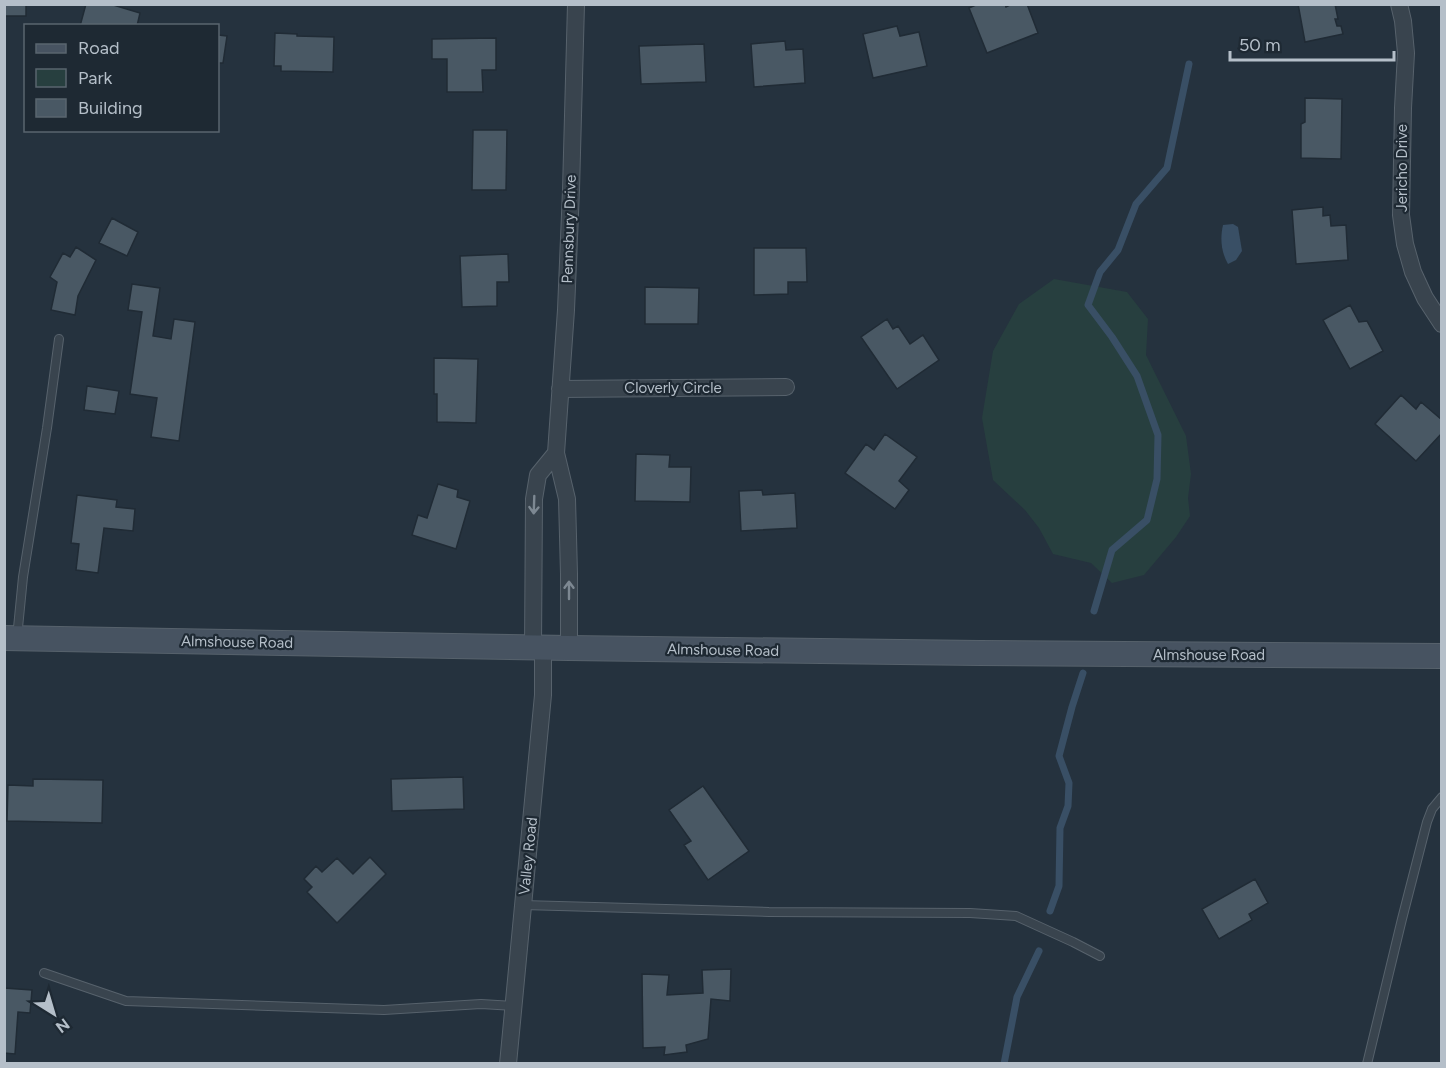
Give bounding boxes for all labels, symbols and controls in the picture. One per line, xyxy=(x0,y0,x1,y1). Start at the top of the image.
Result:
legend xyxy=(24,24,219,132)
scale bar xyxy=(1230,24,1394,62)
text: 50 m xyxy=(1239,34,1281,56)
text: Road xyxy=(78,37,119,59)
text: Park xyxy=(78,67,113,89)
text: Building xyxy=(78,97,143,119)
street label: Jericho Drive xyxy=(1393,124,1411,212)
street label: Pennsbury Drive xyxy=(558,174,580,284)
street label: Cloverly Circle xyxy=(624,379,722,397)
one-way arrow xyxy=(529,495,540,515)
one-way arrow xyxy=(563,580,575,600)
street label: Almshouse Road xyxy=(181,632,293,652)
street label: Almshouse Road xyxy=(667,640,779,660)
street label: Almshouse Road xyxy=(1153,646,1265,664)
street label: Valley Road xyxy=(515,816,541,896)
north arrow xyxy=(24,984,84,1044)
text: N xyxy=(52,1014,73,1037)

